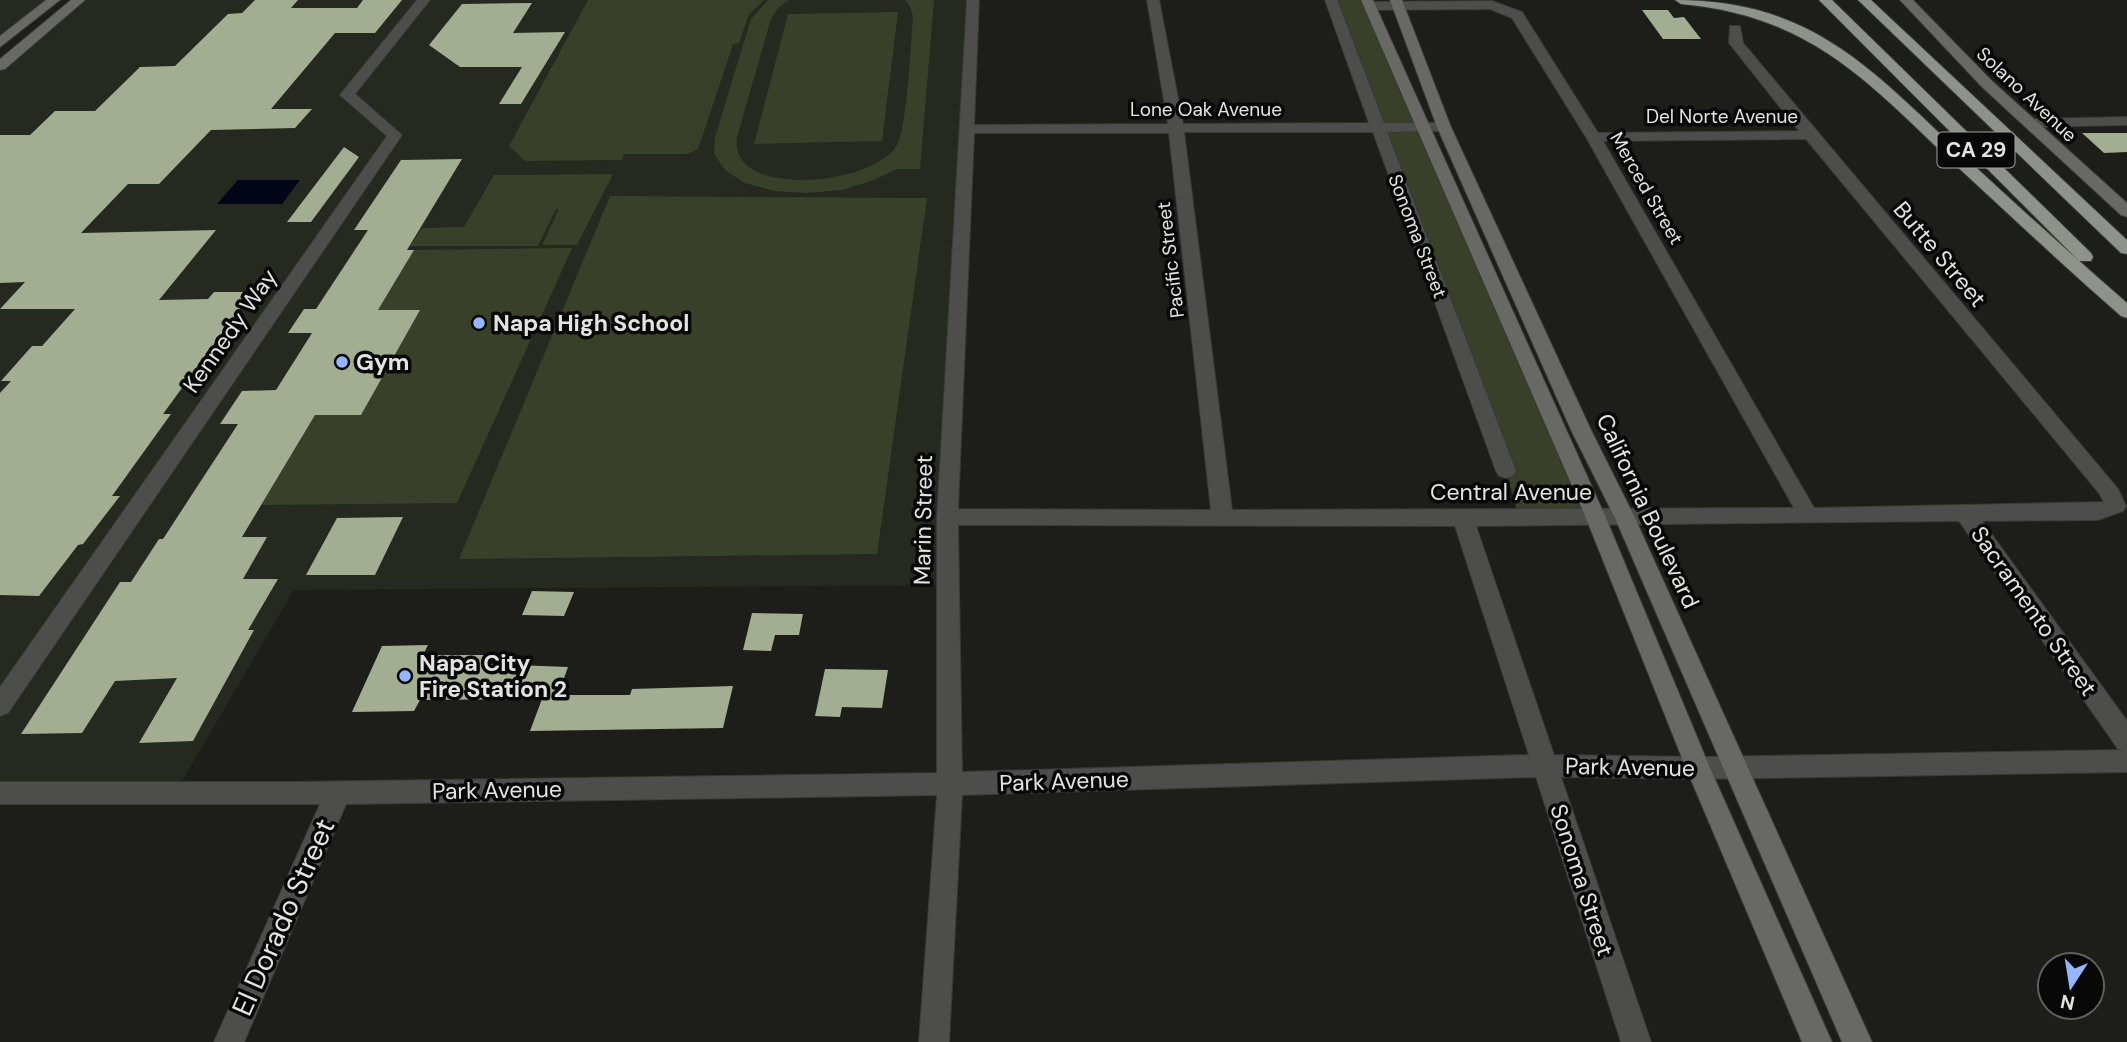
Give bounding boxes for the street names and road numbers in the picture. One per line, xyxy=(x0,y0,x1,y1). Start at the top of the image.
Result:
street label: Solano Avenue xyxy=(1971,41,2082,147)
street label: Lone Oak Avenue xyxy=(1130,97,1282,122)
street label: Del Norte Avenue xyxy=(1646,104,1798,129)
street label: Merced Street xyxy=(1604,127,1689,249)
road number: CA 29 xyxy=(1938,132,2014,168)
street label: Sonoma Street xyxy=(1382,171,1453,302)
street label: Butte Street xyxy=(1887,195,1993,313)
street label: Pacific Street xyxy=(1151,200,1190,319)
street label: Kennedy Way xyxy=(176,263,284,399)
street label: California Boulevard xyxy=(1590,409,1706,613)
street label: Marin Street xyxy=(907,455,939,585)
street label: Central Avenue xyxy=(1430,477,1592,507)
street label: Sacramento Street xyxy=(1964,520,2104,702)
street label: Park Avenue xyxy=(1565,751,1695,783)
street label: Park Avenue xyxy=(999,764,1129,798)
street label: Park Avenue xyxy=(432,774,562,806)
street label: Sonoma Street xyxy=(1543,800,1621,960)
street label: El Dorado Street xyxy=(223,813,343,1022)

